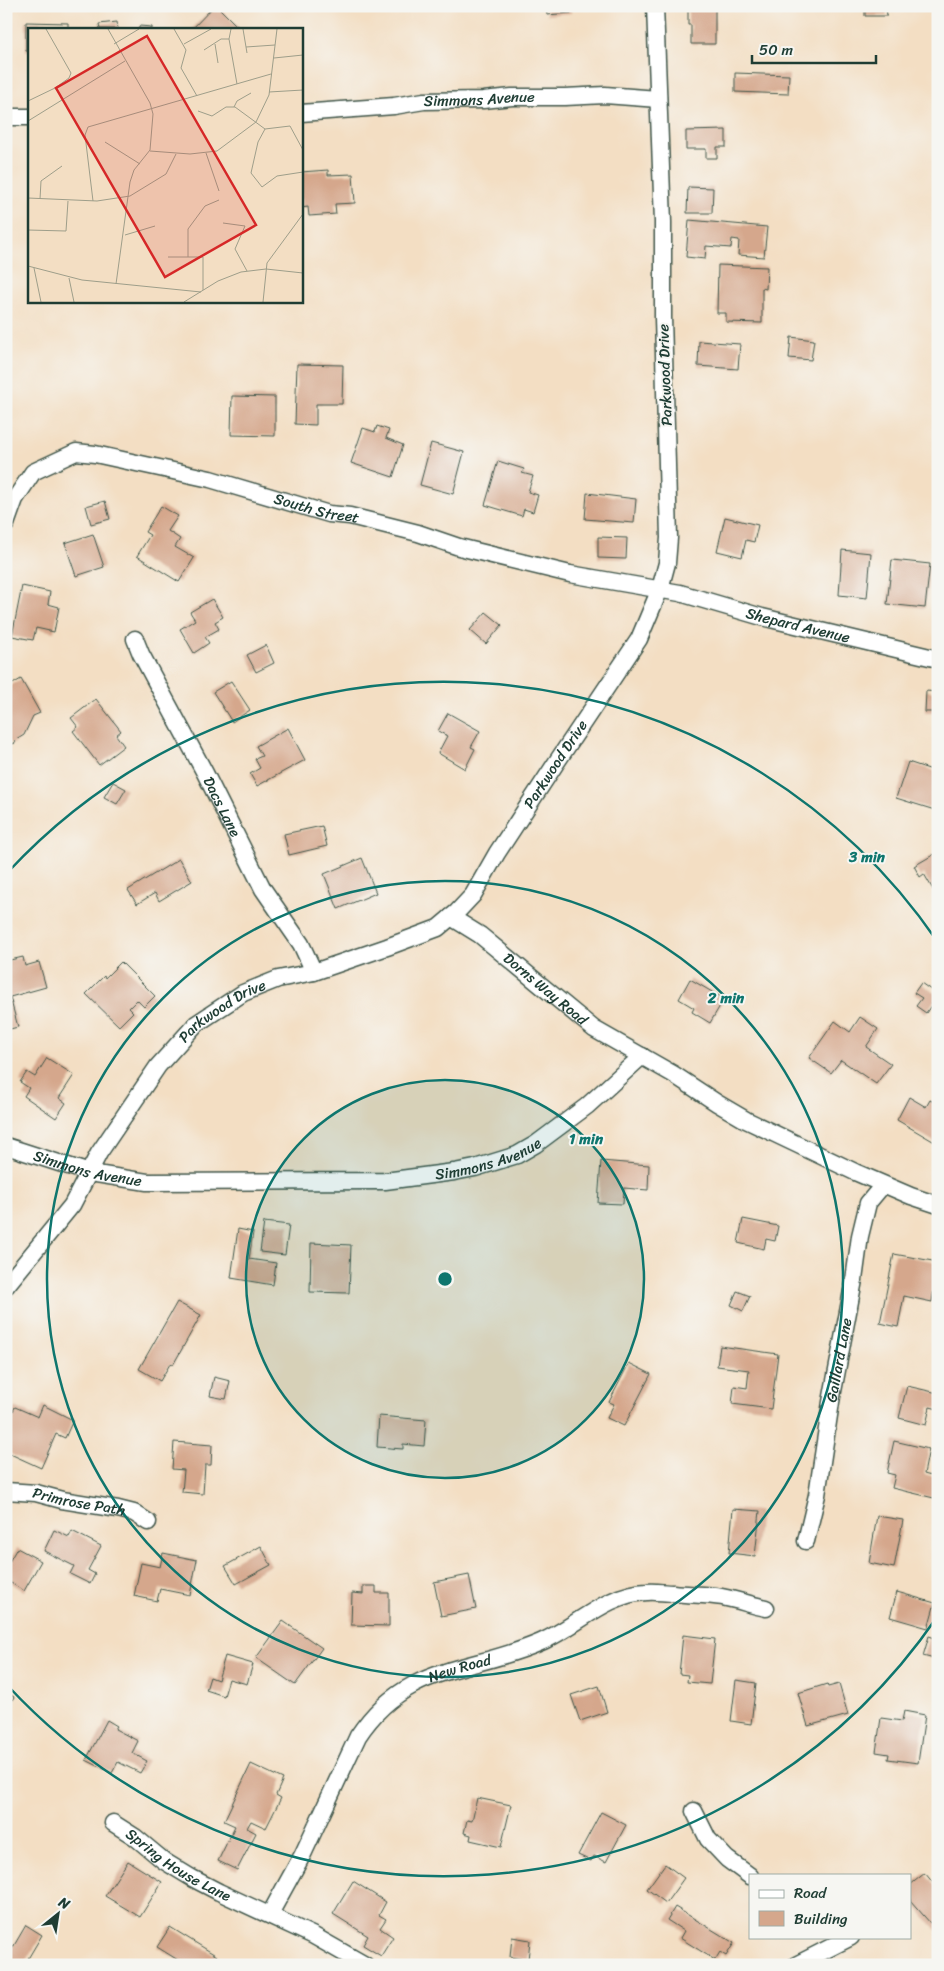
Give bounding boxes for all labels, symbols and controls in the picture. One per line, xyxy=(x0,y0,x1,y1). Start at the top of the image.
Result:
inset map xyxy=(28,28,302,302)
scale bar xyxy=(752,32,875,64)
text: 50 m xyxy=(759,37,794,63)
street label: Simmons Avenue xyxy=(424,84,535,114)
street label: Parkwood Drive xyxy=(650,323,680,426)
street label: South Street xyxy=(271,485,362,531)
street label: Shepard Avenue xyxy=(743,600,853,651)
street label: Parkwood Drive xyxy=(516,714,595,814)
street label: Dacs Lane xyxy=(196,772,248,841)
text: 3 min xyxy=(848,844,886,870)
street label: Dorns Way Road xyxy=(497,946,595,1033)
street label: Parkwood Drive xyxy=(172,972,270,1049)
text: 2 min xyxy=(707,985,745,1011)
text: 1 min xyxy=(569,1126,604,1152)
street label: Simmons Avenue xyxy=(433,1131,548,1187)
street label: Simmons Avenue xyxy=(30,1143,144,1194)
centre of rings xyxy=(436,1270,454,1288)
street label: Gaillard Lane xyxy=(818,1315,860,1404)
street label: Primrose Path xyxy=(30,1480,128,1523)
street label: New Road xyxy=(424,1646,495,1690)
street label: Spring House Lane xyxy=(120,1821,235,1909)
legend xyxy=(749,1874,912,1938)
text: Road xyxy=(794,1880,827,1906)
north arrow xyxy=(32,1888,82,1938)
text: N xyxy=(53,1889,75,1917)
text: Building xyxy=(794,1906,848,1932)

